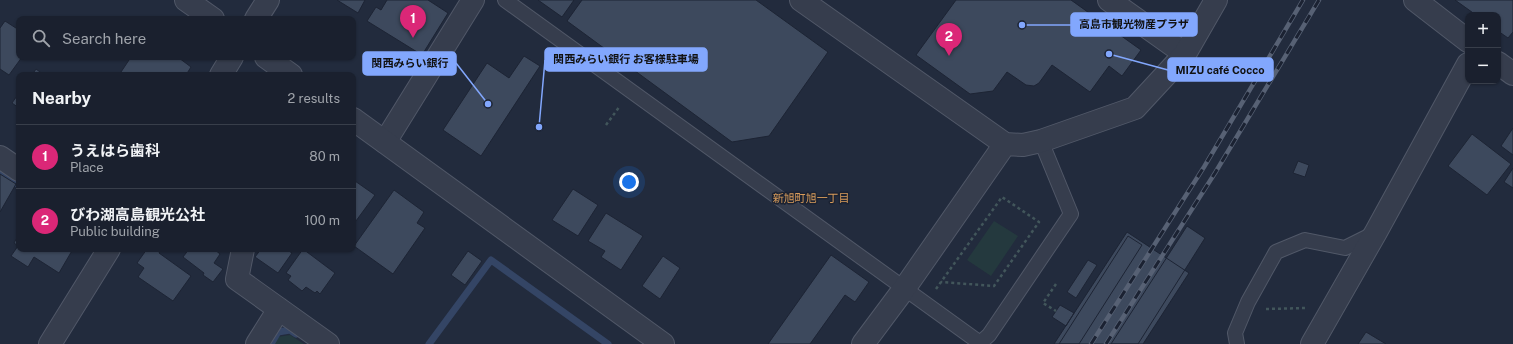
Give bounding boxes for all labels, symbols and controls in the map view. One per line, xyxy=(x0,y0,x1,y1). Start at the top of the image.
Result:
pin: 1 xyxy=(400,5,426,38)
map controls xyxy=(1465,12,1501,84)
button: + xyxy=(1465,12,1501,48)
callout: 高島市観光物産プラザ xyxy=(1071,13,1197,36)
search box xyxy=(16,16,356,60)
text: 高島市観光物産プラザ xyxy=(1079,18,1189,30)
pin: 2 xyxy=(936,23,962,56)
icon: search xyxy=(30,27,52,49)
text: Search here xyxy=(62,30,146,47)
callout: 関西みらい銀行 お客様駐車場 xyxy=(545,48,707,71)
button: − xyxy=(1465,48,1501,84)
callout: 関西みらい銀行 xyxy=(363,52,456,75)
text: 関西みらい銀行 お客様駐車場 xyxy=(553,53,699,65)
text: 関西みらい銀行 xyxy=(372,57,449,69)
callout: MIZU café Cocco xyxy=(1168,58,1273,81)
text: MIZU café Cocco xyxy=(1175,64,1265,76)
text: Nearby xyxy=(32,88,91,108)
text: 2 results xyxy=(288,91,340,106)
text: うえはら歯科 xyxy=(70,142,160,159)
text: 1 xyxy=(42,149,48,164)
text: 80 m xyxy=(309,149,340,164)
text: Place xyxy=(70,160,104,175)
your location xyxy=(619,172,639,192)
district label: 新旭町旭一丁目 xyxy=(773,192,850,204)
text: びわ湖高島観光公社 xyxy=(70,206,205,223)
text: 2 xyxy=(41,213,49,228)
text: 100 m xyxy=(304,213,340,228)
text: Public building xyxy=(70,224,160,239)

